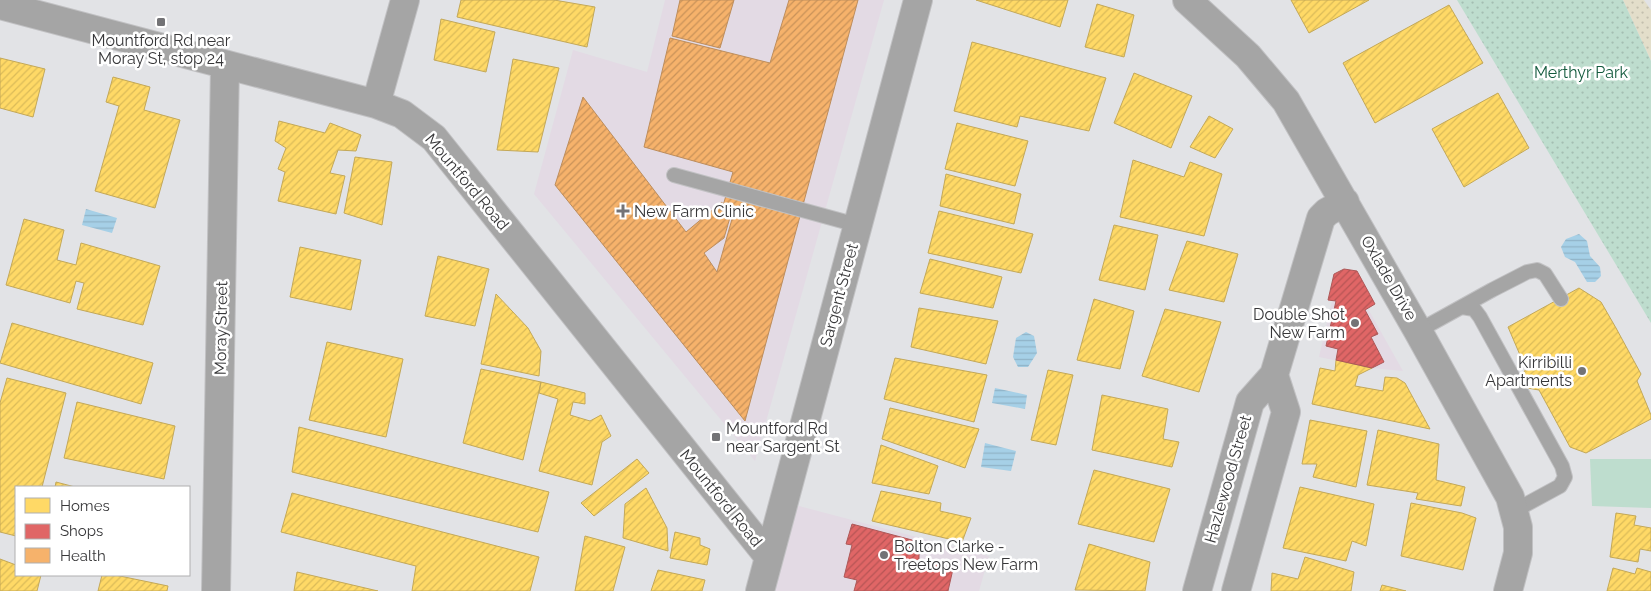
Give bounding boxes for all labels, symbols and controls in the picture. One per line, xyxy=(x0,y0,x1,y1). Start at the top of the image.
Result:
marker: Mountford Rd near Moray St, stop 24 xyxy=(155,16,167,28)
place label: Mountford Rd near Moray St, stop 24 xyxy=(92,31,231,68)
park label: Merthyr Park xyxy=(1534,63,1629,82)
street label: Mountford Road xyxy=(421,130,513,234)
place label: New Farm Clinic xyxy=(634,202,754,221)
marker: New Farm Clinic xyxy=(616,204,630,218)
street label: Oxlade Drive xyxy=(1357,232,1421,324)
street label: Sargent Street xyxy=(816,241,862,349)
street label: Moray Street xyxy=(211,280,231,375)
place label: Double Shot New Farm xyxy=(1253,305,1346,342)
marker: Double Shot New Farm xyxy=(1349,317,1361,329)
place label: Kirribilli Apartments xyxy=(1485,353,1572,390)
marker: Kirribilli Apartments xyxy=(1576,365,1588,377)
street label: Hazlewood Street xyxy=(1201,412,1255,545)
place label: Mountford Rd near Sargent St xyxy=(726,419,840,456)
marker: Mountford Rd near Sargent St xyxy=(710,431,722,443)
street label: Mountford Road xyxy=(676,445,766,551)
legend xyxy=(15,486,190,576)
text: Homes xyxy=(60,497,110,515)
text: Shops xyxy=(60,522,103,540)
place label: Bolton Clarke - Treetops New Farm xyxy=(894,537,1038,574)
text: Health xyxy=(60,547,106,565)
marker: Bolton Clarke - Treetops New Farm xyxy=(878,549,890,561)

